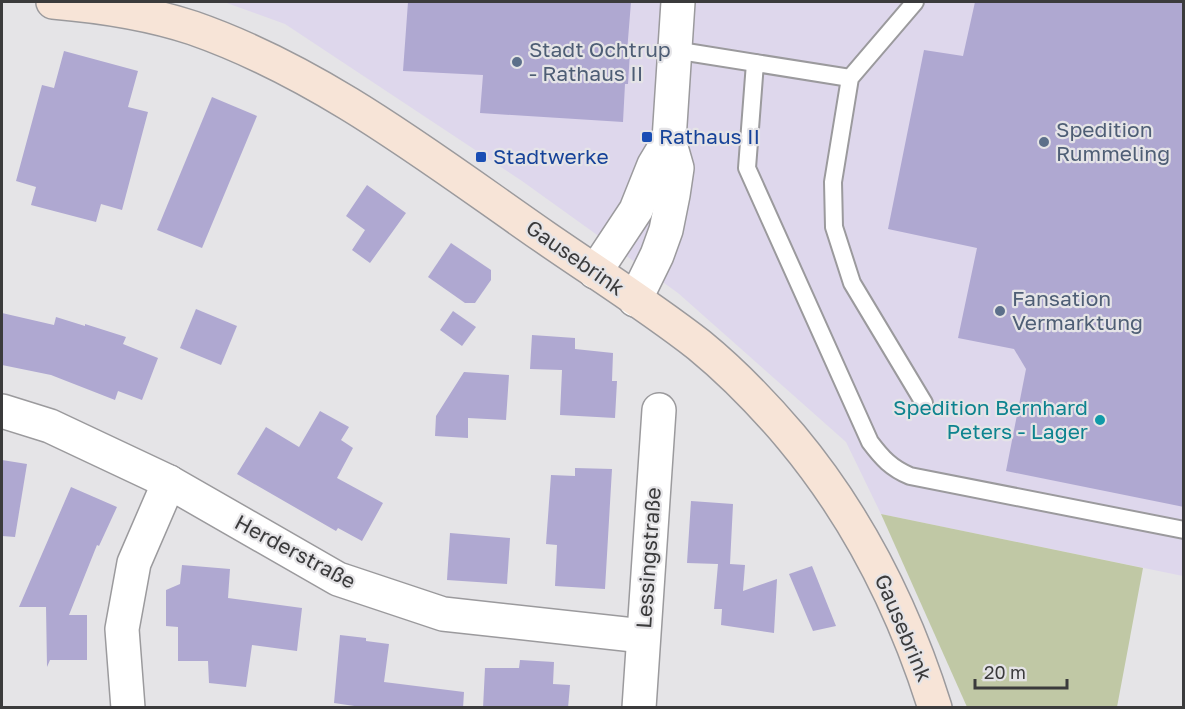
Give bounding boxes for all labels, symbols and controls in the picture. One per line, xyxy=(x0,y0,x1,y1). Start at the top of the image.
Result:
place label: Stadt Ochtrup - Rathaus II xyxy=(529,36,671,86)
marker: Stadt Ochtrup - Rathaus II xyxy=(510,55,524,69)
place label: Spedition Rummeling xyxy=(1056,116,1170,166)
place label: Rathaus II xyxy=(659,123,760,149)
marker: Rathaus II xyxy=(640,130,654,144)
marker: Spedition Rummeling xyxy=(1037,135,1051,149)
place label: Stadtwerke xyxy=(493,143,609,169)
marker: Stadtwerke xyxy=(474,150,488,164)
street label: Gausebrink xyxy=(521,214,630,301)
place label: Fansation Vermarktung xyxy=(1012,285,1143,335)
marker: Fansation Vermarktung xyxy=(993,304,1007,318)
place label: Spedition Bernhard Peters - Lager xyxy=(893,394,1088,444)
marker: Spedition Bernhard Peters - Lager xyxy=(1093,413,1107,427)
street label: Lessingstraße xyxy=(630,486,666,629)
street label: Herderstraße xyxy=(231,508,360,594)
street label: Gausebrink xyxy=(870,570,938,685)
scale bar xyxy=(975,652,1066,690)
text: 20 m xyxy=(984,661,1026,683)

